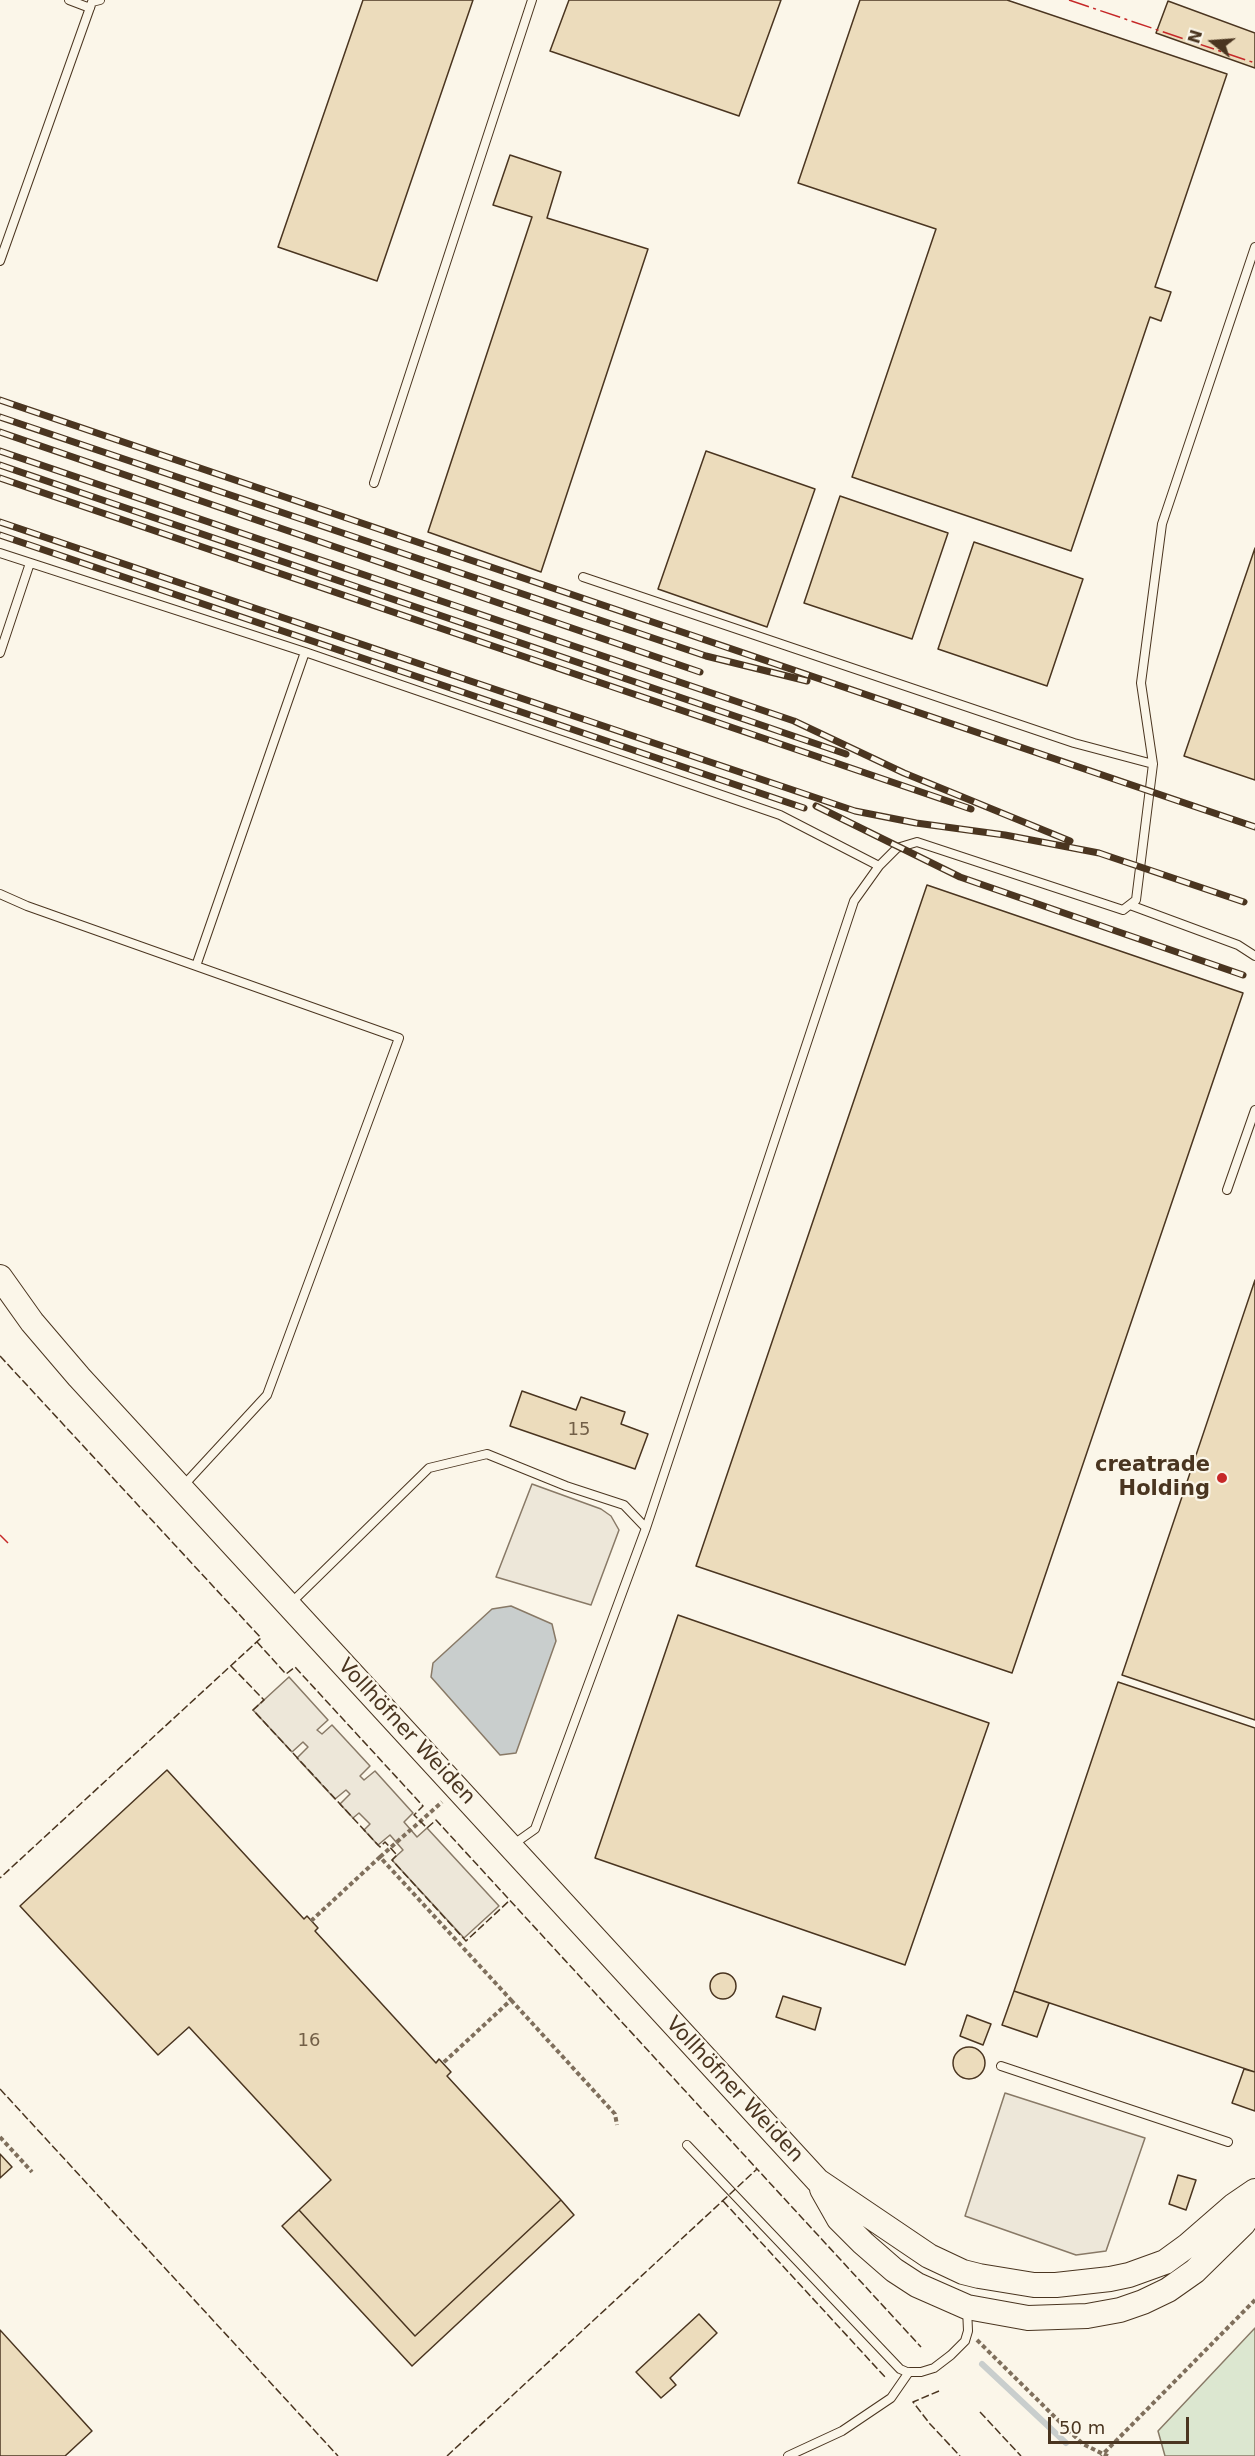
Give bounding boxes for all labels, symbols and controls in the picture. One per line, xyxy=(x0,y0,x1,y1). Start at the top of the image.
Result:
north arrow xyxy=(1183,12,1243,72)
text: N xyxy=(1184,27,1206,46)
house number: 15 xyxy=(568,1419,590,1441)
place label: creatrade Holding xyxy=(1095,1453,1210,1503)
marker: creatrade Holding xyxy=(1215,1471,1229,1485)
street label: Vollhöfner Weiden xyxy=(332,1654,480,1810)
street label: Vollhöfner Weiden xyxy=(660,2012,808,2168)
house number: 16 xyxy=(298,2030,320,2052)
scale bar xyxy=(1051,2405,1192,2443)
text: 50 m xyxy=(1059,2417,1105,2438)

